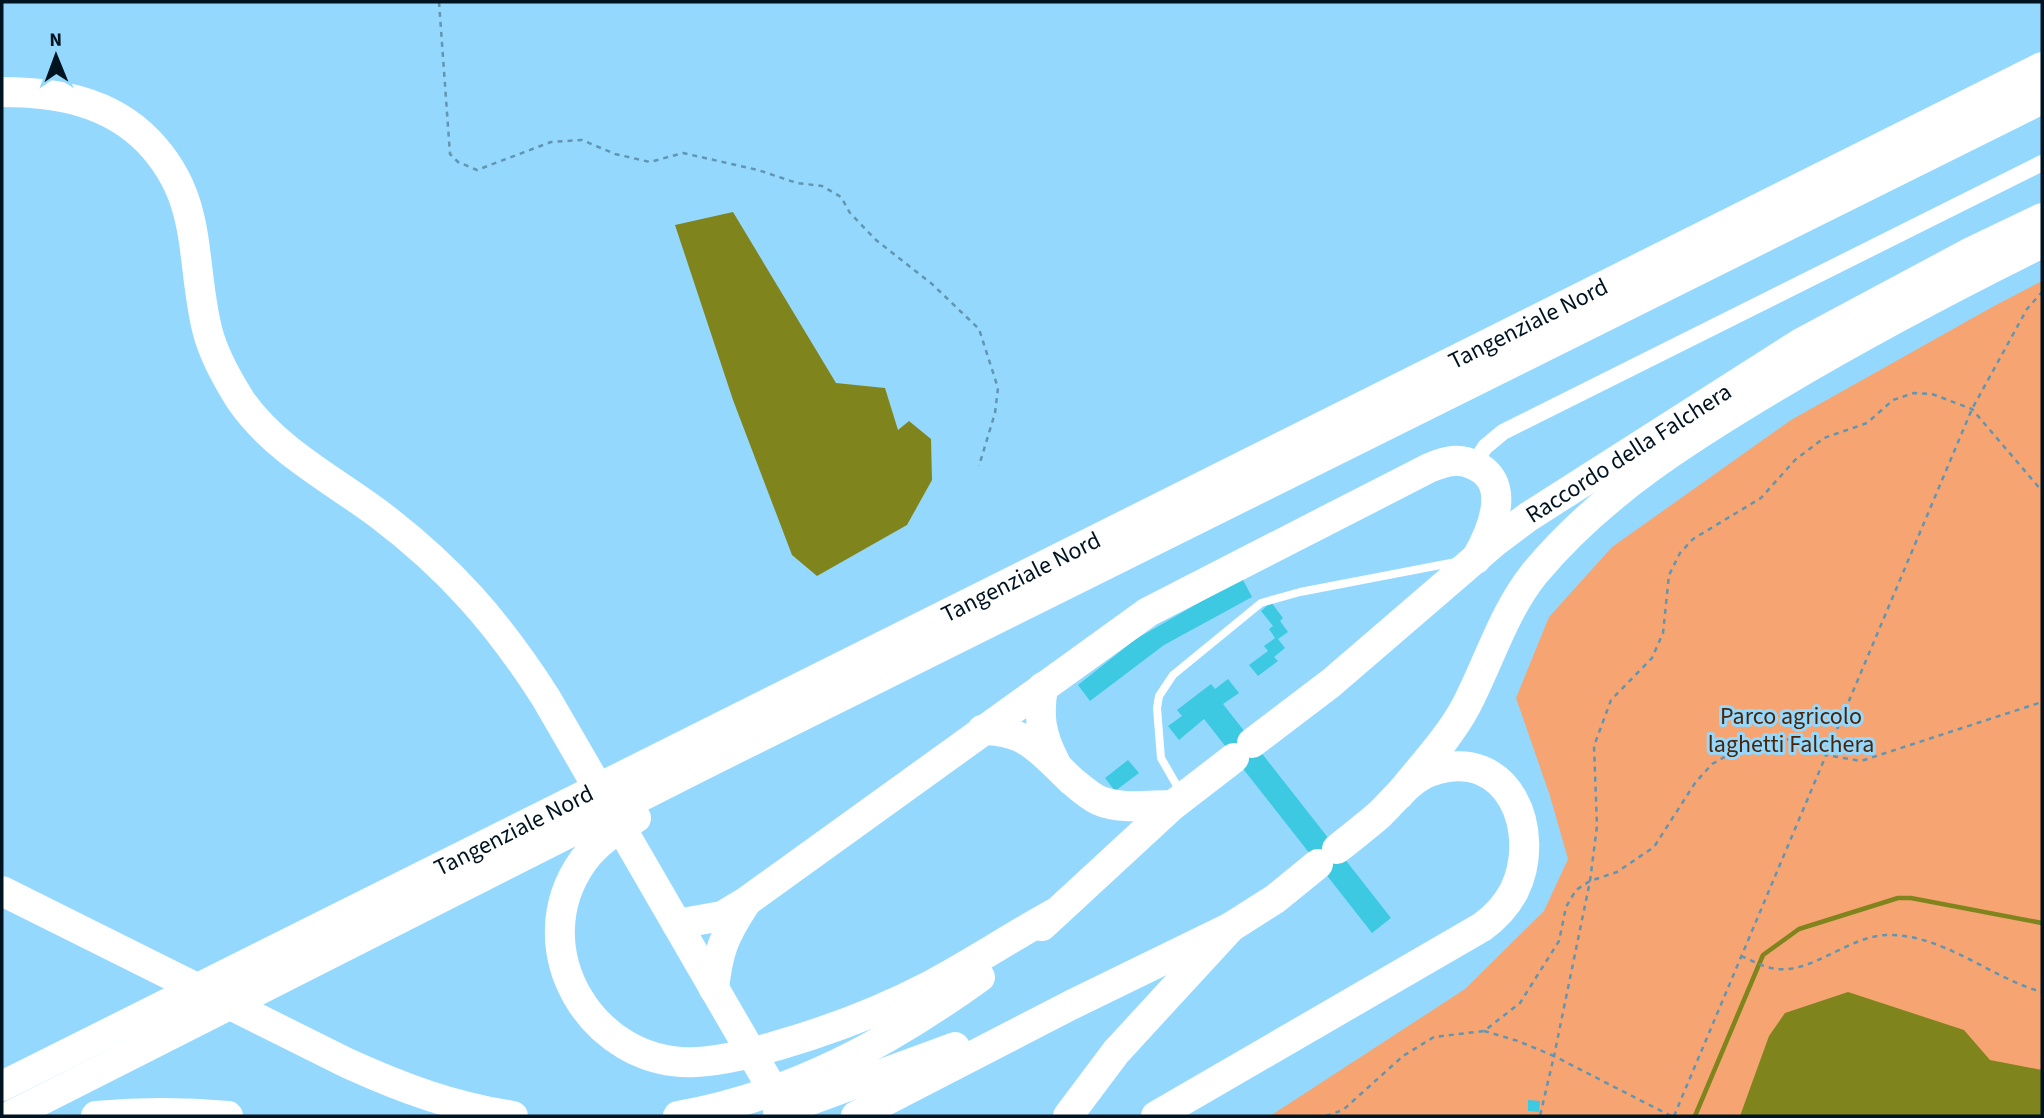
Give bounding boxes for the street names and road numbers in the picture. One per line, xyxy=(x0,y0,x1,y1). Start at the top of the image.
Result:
street label: Tangenziale Nord xyxy=(1443,270,1614,379)
street label: Raccordo della Falchera xyxy=(1519,375,1739,532)
street label: Tangenziale Nord xyxy=(935,523,1107,632)
street label: Tangenziale Nord xyxy=(428,776,600,885)

